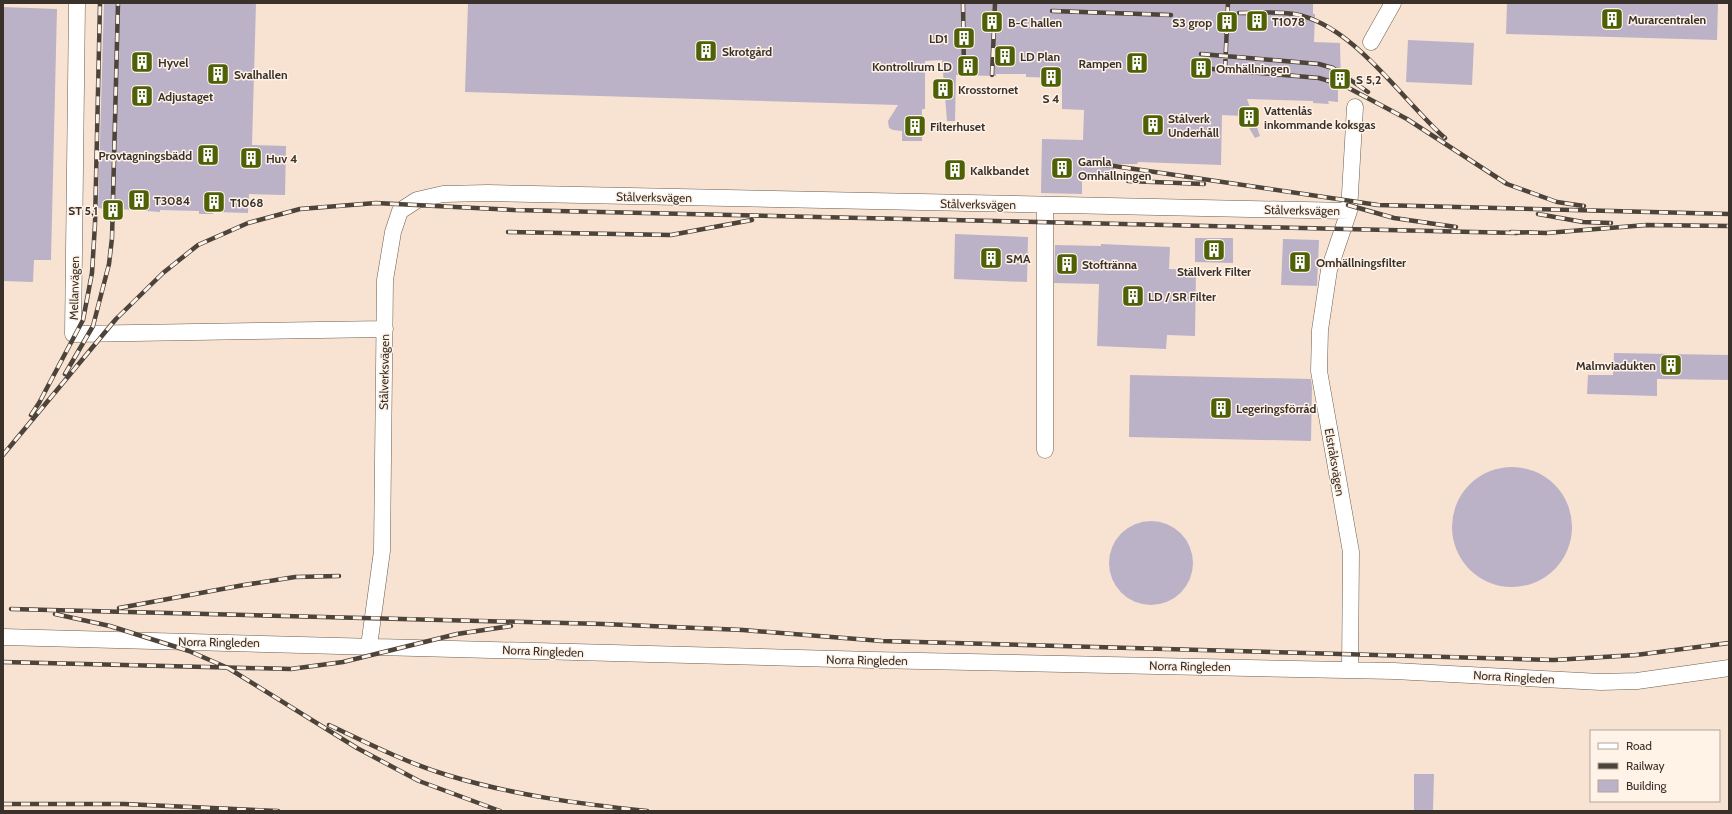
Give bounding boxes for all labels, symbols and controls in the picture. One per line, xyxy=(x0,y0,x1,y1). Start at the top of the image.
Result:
building icon: Murarcentralen xyxy=(1599,6,1625,32)
building icon: T1078 xyxy=(1244,8,1270,34)
building icon: B-C hallen xyxy=(979,9,1005,35)
building icon: S3 grop xyxy=(1214,9,1240,35)
place label: Murarcentralen xyxy=(1628,12,1706,27)
place label: T1078 xyxy=(1272,14,1305,29)
place label: B-C hallen xyxy=(1008,15,1062,30)
place label: S3 grop xyxy=(1172,15,1212,30)
building icon: LD1 xyxy=(951,25,977,51)
place label: LD1 xyxy=(929,31,948,46)
building icon: Skrotgård xyxy=(693,38,719,64)
building icon: LD Plan xyxy=(992,43,1018,69)
place label: Skrotgård xyxy=(722,44,772,59)
building icon: Hyvel xyxy=(129,49,155,75)
place label: LD Plan xyxy=(1020,49,1060,64)
building icon: Rampen xyxy=(1124,50,1150,76)
building icon: Kontrollrum LD xyxy=(955,53,981,79)
place label: Hyvel xyxy=(158,55,188,70)
building icon: Omhällningen xyxy=(1188,55,1214,81)
place label: Rampen xyxy=(1078,56,1122,71)
place label: Kontrollrum LD xyxy=(872,59,952,74)
building icon: Svalhallen xyxy=(205,61,231,87)
place label: Omhällningen xyxy=(1216,61,1289,76)
building icon: S 4 xyxy=(1038,64,1064,90)
building icon: S 5,2 xyxy=(1327,66,1353,92)
place label: Svalhallen xyxy=(234,67,288,82)
place label: S 5,2 xyxy=(1356,72,1381,87)
building icon: Krosstornet xyxy=(930,76,956,102)
place label: Krosstornet xyxy=(958,82,1018,97)
building icon: Adjustaget xyxy=(129,83,155,109)
place label: Adjustaget xyxy=(158,89,213,104)
place label: S 4 xyxy=(1042,91,1060,106)
place label: Vattenlås inkommande koksgas xyxy=(1264,103,1375,132)
building icon: Vattenlås inkommande koksgas xyxy=(1236,104,1262,130)
place label: Stålverk Underhåll xyxy=(1168,111,1219,140)
building icon: Stålverk Underhåll xyxy=(1140,112,1166,138)
building icon: Filterhuset xyxy=(902,113,928,139)
place label: Filterhuset xyxy=(930,119,985,134)
building icon: Provtagningsbädd xyxy=(195,142,221,168)
building icon: Huv 4 xyxy=(238,145,264,171)
place label: Provtagningsbädd xyxy=(99,148,192,163)
place label: Huv 4 xyxy=(266,151,297,166)
place label: Gamla Omhällningen xyxy=(1078,154,1151,183)
building icon: Gamla Omhällningen xyxy=(1049,155,1075,181)
building icon: Kalkbandet xyxy=(942,157,968,183)
place label: Kalkbandet xyxy=(970,163,1029,178)
building icon: T3084 xyxy=(126,187,152,213)
building icon: T1068 xyxy=(201,189,227,215)
street label: Stålverksvägen xyxy=(616,189,692,205)
place label: T3084 xyxy=(154,193,190,208)
place label: T1068 xyxy=(230,195,264,210)
street label: Stålverksvägen xyxy=(940,196,1016,212)
building icon: ST 5,1 xyxy=(100,197,126,223)
street label: Stålverksvägen xyxy=(1264,202,1340,218)
place label: ST 5,1 xyxy=(68,203,98,218)
building icon: Ställverk Filter xyxy=(1201,237,1227,263)
building icon: SMA xyxy=(978,245,1004,271)
building icon: Omhällningsfilter xyxy=(1287,249,1313,275)
place label: SMA xyxy=(1006,251,1031,266)
building icon: Stoftränna xyxy=(1054,251,1080,277)
place label: Omhällningsfilter xyxy=(1316,255,1406,270)
street label: Mellanvägen xyxy=(66,256,82,320)
place label: Stoftränna xyxy=(1082,257,1137,272)
place label: Ställverk Filter xyxy=(1177,264,1251,279)
building icon: LD / SR Filter xyxy=(1120,283,1146,309)
place label: LD / SR Filter xyxy=(1148,289,1216,304)
street label: Stålverksvägen xyxy=(376,334,392,410)
building icon: Malmviadukten xyxy=(1658,352,1684,378)
place label: Malmviadukten xyxy=(1576,358,1656,373)
building icon: Legeringsförråd xyxy=(1208,395,1234,421)
place label: Legeringsförråd xyxy=(1236,401,1316,416)
street label: Elstråksvägen xyxy=(1322,427,1348,497)
street label: Norra Ringleden xyxy=(178,634,260,650)
street label: Norra Ringleden xyxy=(502,642,584,660)
street label: Norra Ringleden xyxy=(826,652,908,668)
street label: Norra Ringleden xyxy=(1149,658,1231,674)
street label: Norra Ringleden xyxy=(1473,667,1555,687)
legend xyxy=(1590,730,1720,802)
text: Road xyxy=(1626,738,1652,753)
text: Railway xyxy=(1626,758,1664,773)
text: Building xyxy=(1626,778,1668,793)

